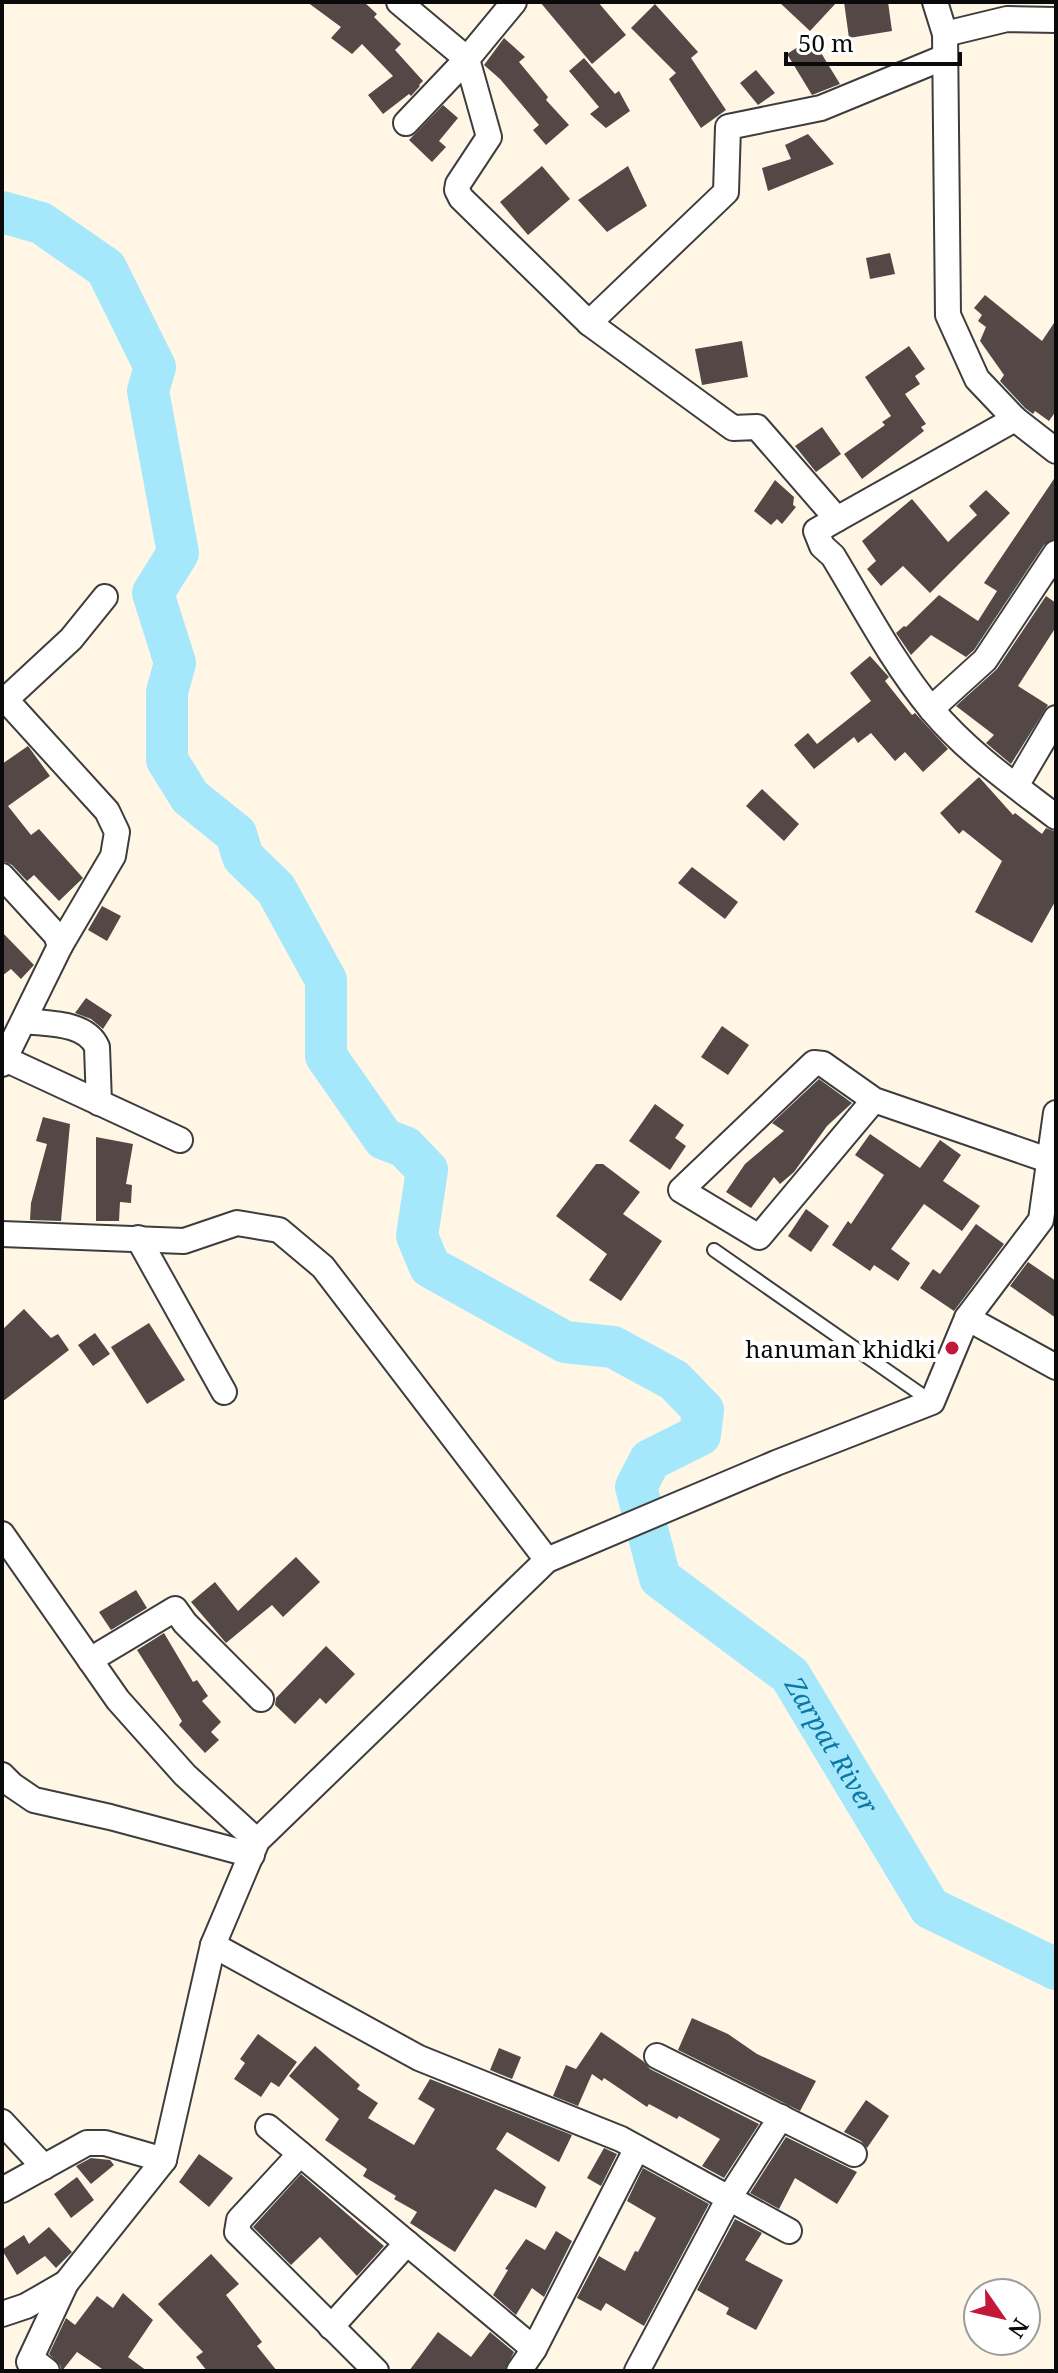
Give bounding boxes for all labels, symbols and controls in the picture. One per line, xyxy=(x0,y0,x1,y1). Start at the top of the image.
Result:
scale bar xyxy=(786,16,960,66)
text: 50 m xyxy=(798,26,854,59)
place label: hanuman khidki xyxy=(745,1332,936,1365)
marker: hanuman khidki xyxy=(943,1339,961,1357)
water label: Zarpat River xyxy=(777,1669,887,1821)
north arrow xyxy=(962,2277,1042,2357)
text: N xyxy=(1002,2313,1037,2344)

